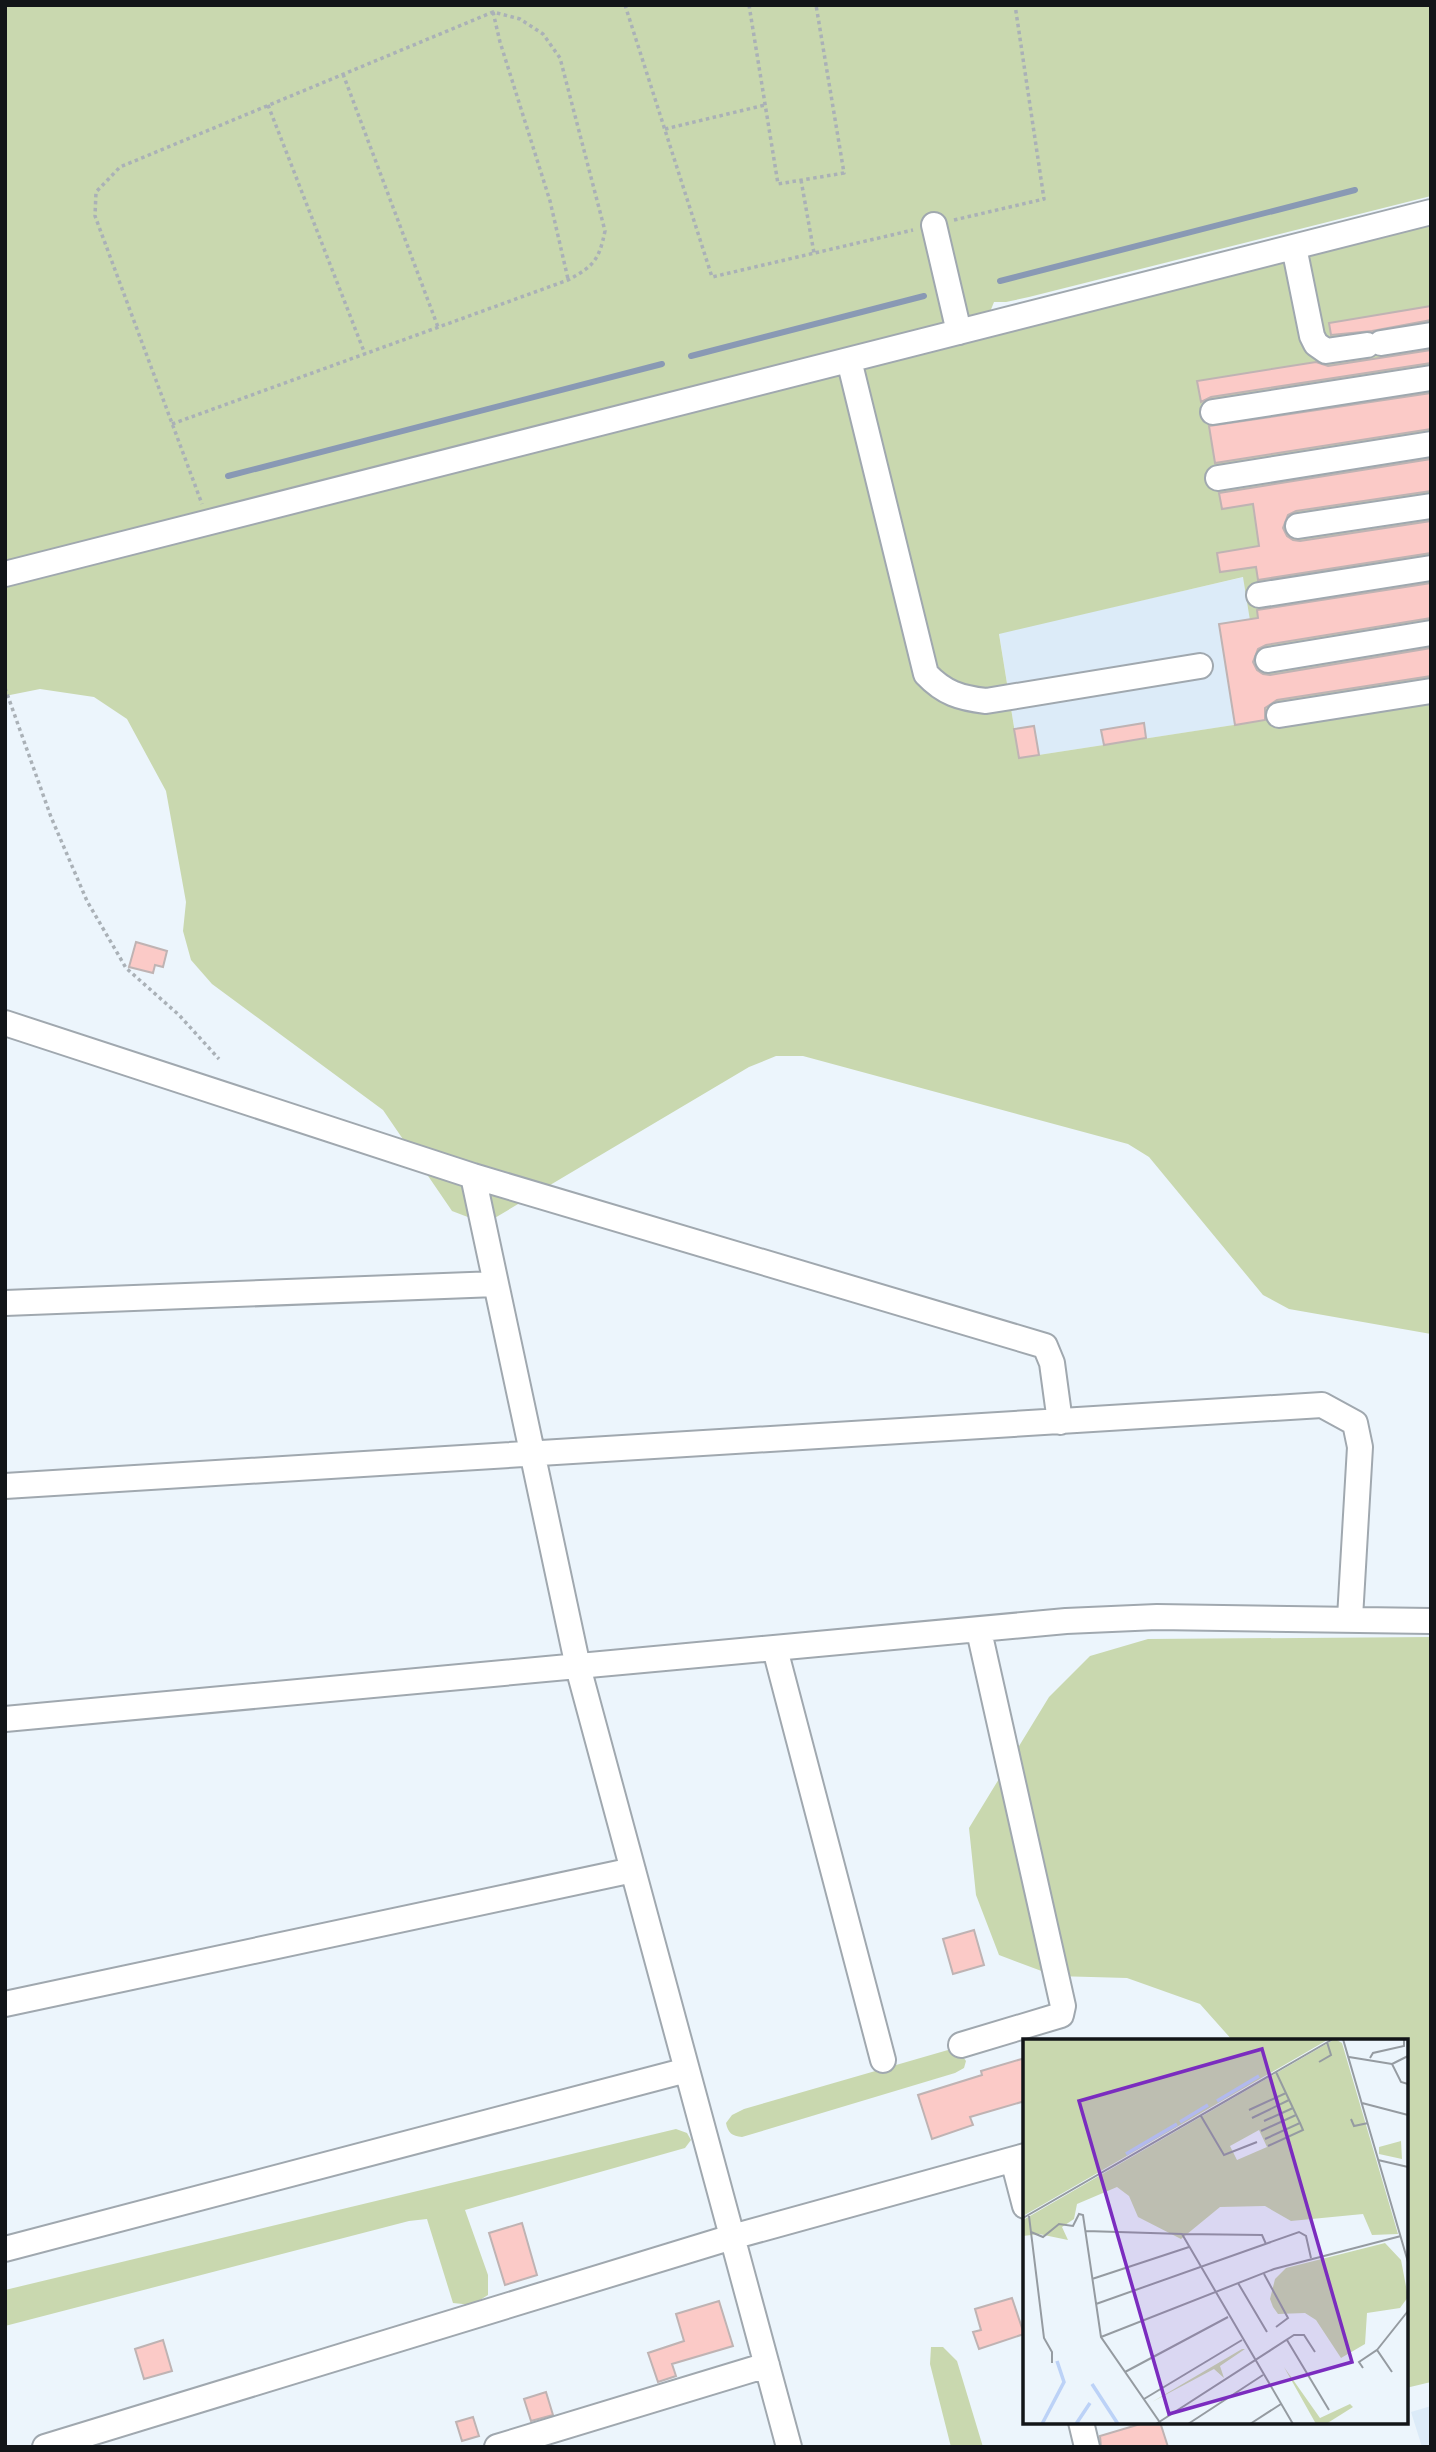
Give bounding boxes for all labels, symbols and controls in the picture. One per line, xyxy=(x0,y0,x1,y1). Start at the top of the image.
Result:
inset map xyxy=(1023,2039,1408,2424)

